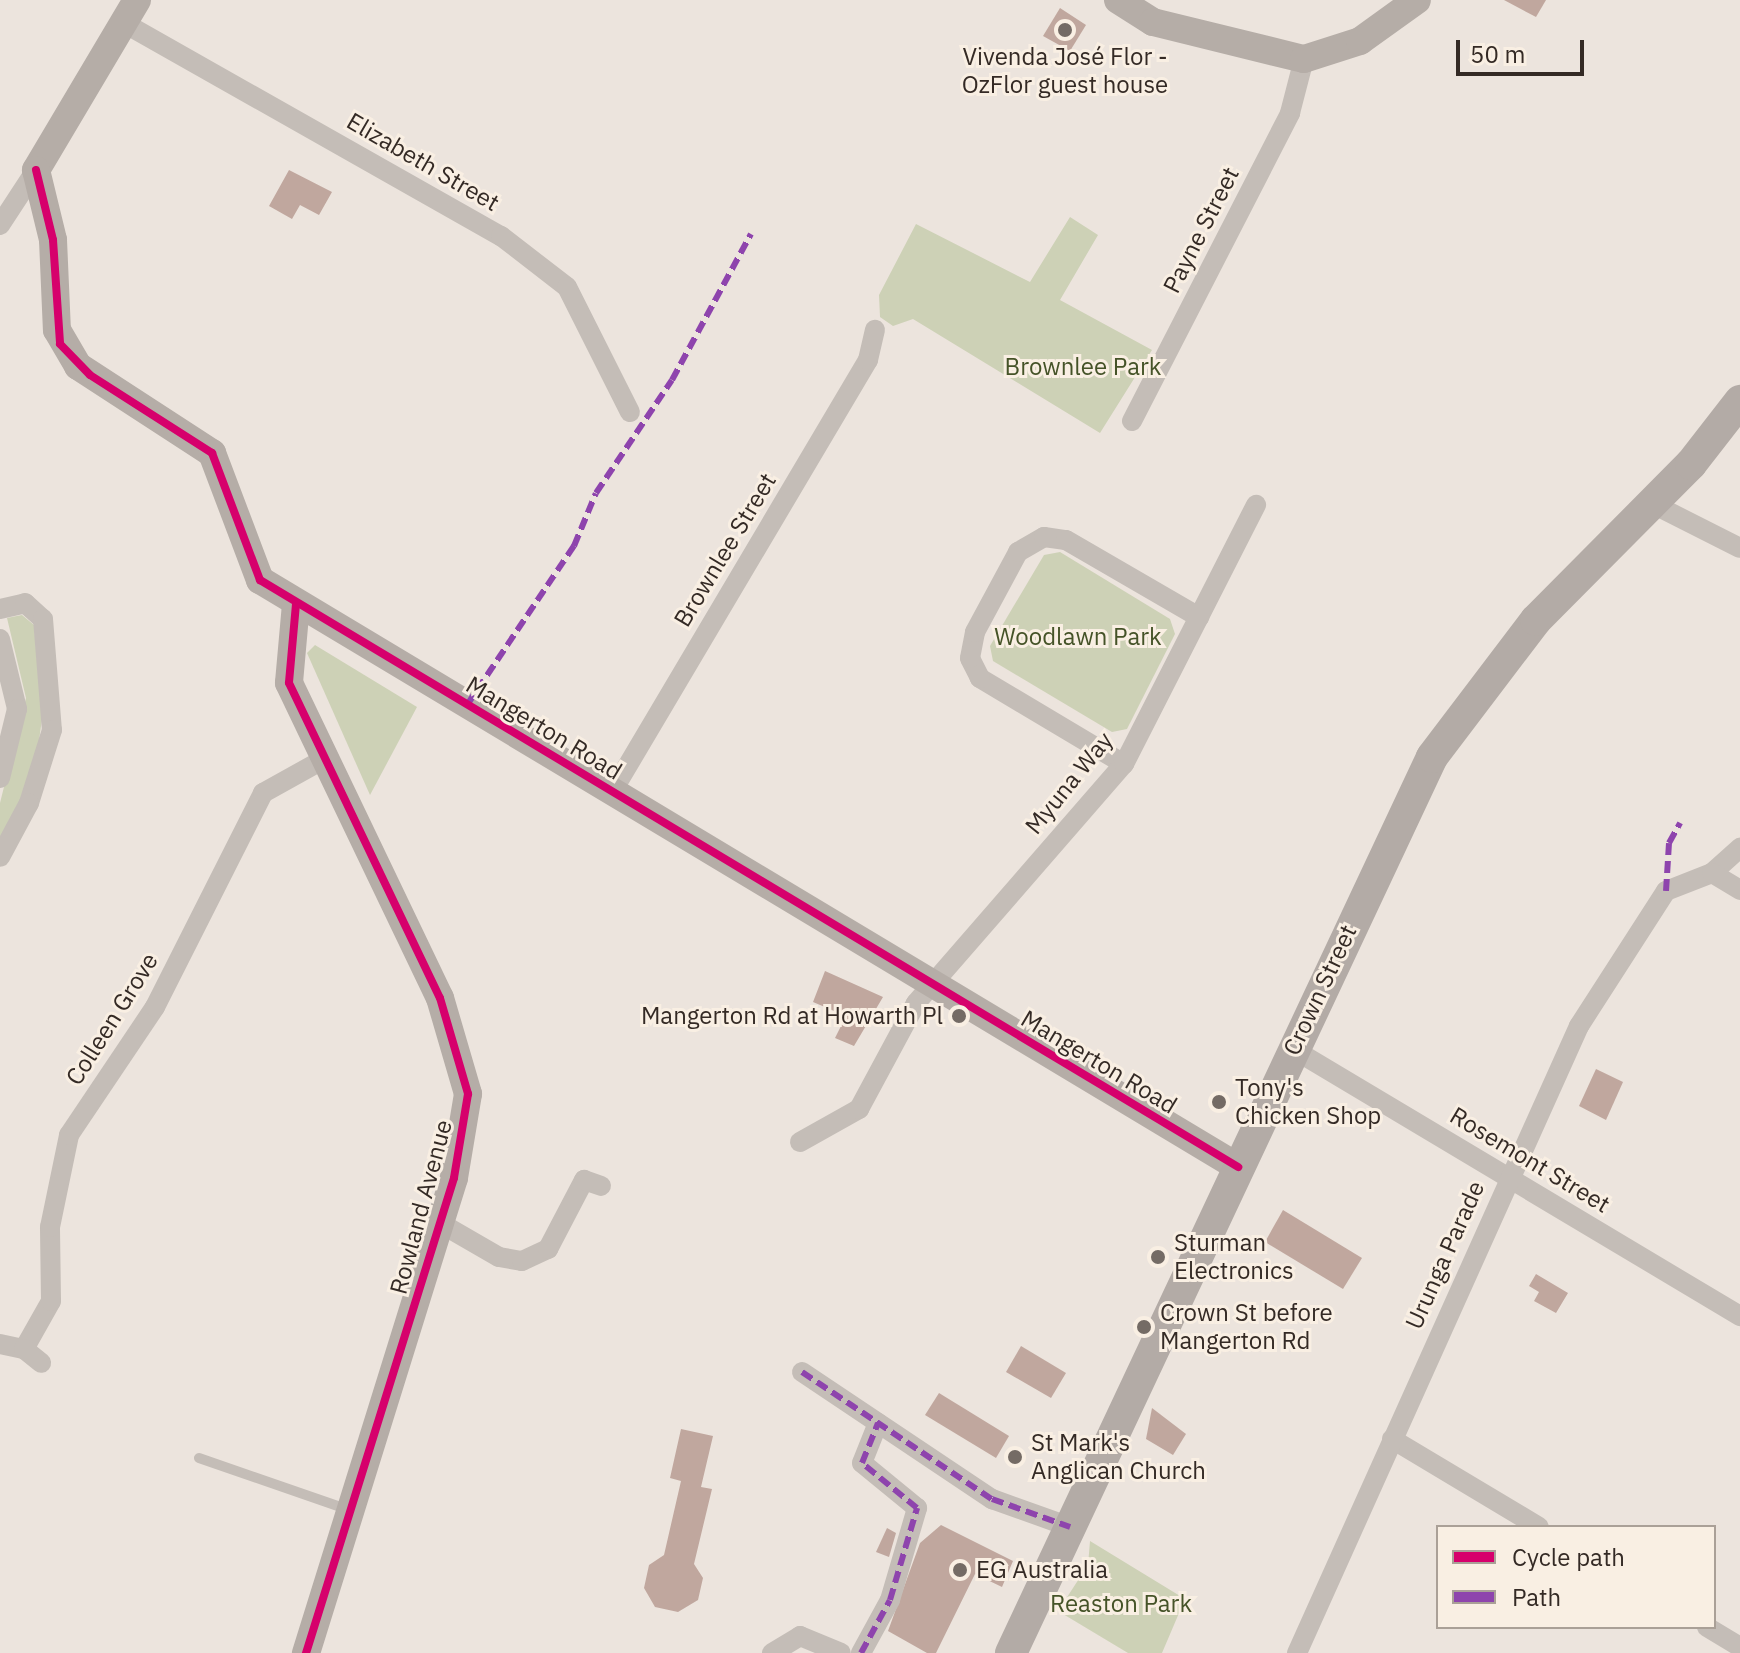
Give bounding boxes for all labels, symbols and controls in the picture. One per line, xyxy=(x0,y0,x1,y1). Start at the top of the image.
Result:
marker: Vivenda José Flor - OzFlor guest house xyxy=(1056,21,1074,39)
scale bar xyxy=(1460,24,1588,74)
text: 50 m xyxy=(1470,38,1525,70)
place label: Vivenda José Flor - OzFlor guest house xyxy=(962,43,1168,99)
street label: Elizabeth Street xyxy=(342,107,504,217)
street label: Payne Street xyxy=(1157,162,1245,298)
park label: Brownlee Park xyxy=(1005,353,1161,381)
street label: Brownlee Street xyxy=(668,468,782,632)
park label: Woodlawn Park xyxy=(994,623,1162,651)
street label: Mangerton Road xyxy=(461,670,627,786)
street label: Myuna Way xyxy=(1019,726,1119,840)
street label: Crown Street xyxy=(1277,920,1363,1060)
street label: Colleen Grove xyxy=(60,948,164,1090)
place label: Mangerton Rd at Howarth Pl xyxy=(641,1002,943,1030)
street label: Mangerton Road xyxy=(1016,1004,1182,1120)
marker: Mangerton Rd at Howarth Pl xyxy=(950,1007,968,1025)
place label: Tony's Chicken Shop xyxy=(1235,1074,1381,1130)
marker: Tony's Chicken Shop xyxy=(1210,1093,1228,1111)
street label: Rosemont Street xyxy=(1445,1101,1615,1219)
street label: Rowland Avenue xyxy=(384,1117,458,1297)
street label: Urunga Parade xyxy=(1399,1176,1491,1334)
place label: Sturman Electronics xyxy=(1174,1229,1294,1285)
marker: Sturman Electronics xyxy=(1149,1248,1167,1266)
place label: Crown St before Mangerton Rd xyxy=(1160,1299,1333,1355)
marker: Crown St before Mangerton Rd xyxy=(1135,1318,1153,1336)
place label: St Mark's Anglican Church xyxy=(1031,1429,1206,1485)
marker: St Mark's Anglican Church xyxy=(1006,1448,1024,1466)
legend xyxy=(1436,1525,1716,1629)
text: Cycle path xyxy=(1512,1541,1625,1573)
place label: EG Australia xyxy=(976,1556,1108,1584)
marker: EG Australia xyxy=(951,1561,969,1579)
text: Path xyxy=(1512,1581,1561,1613)
park label: Reaston Park xyxy=(1050,1590,1192,1618)

